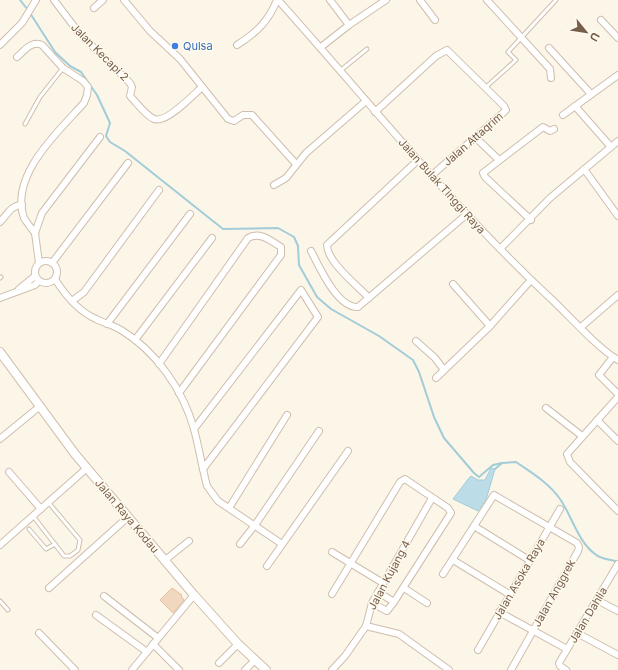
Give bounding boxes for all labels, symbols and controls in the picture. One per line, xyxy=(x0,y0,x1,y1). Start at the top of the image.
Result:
north arrow xyxy=(566,12,606,52)
street label: Jalan Kecapi 2 xyxy=(68,20,132,84)
text: U xyxy=(587,30,603,44)
place label: Qulsa xyxy=(183,39,213,53)
marker: Qulsa xyxy=(170,41,180,51)
street label: Jalan Attaqrim xyxy=(440,109,506,169)
street label: Jalan Bulak Tinggi Raya xyxy=(396,135,488,237)
street label: Jalan Raya Kodau xyxy=(92,476,162,556)
street label: Jalan Asoka Raya xyxy=(490,536,548,622)
street label: Jalan Kujang 4 xyxy=(365,538,413,612)
street label: Jalan Anggrek xyxy=(530,557,578,629)
street label: Jalan Dahlia xyxy=(566,584,610,646)

